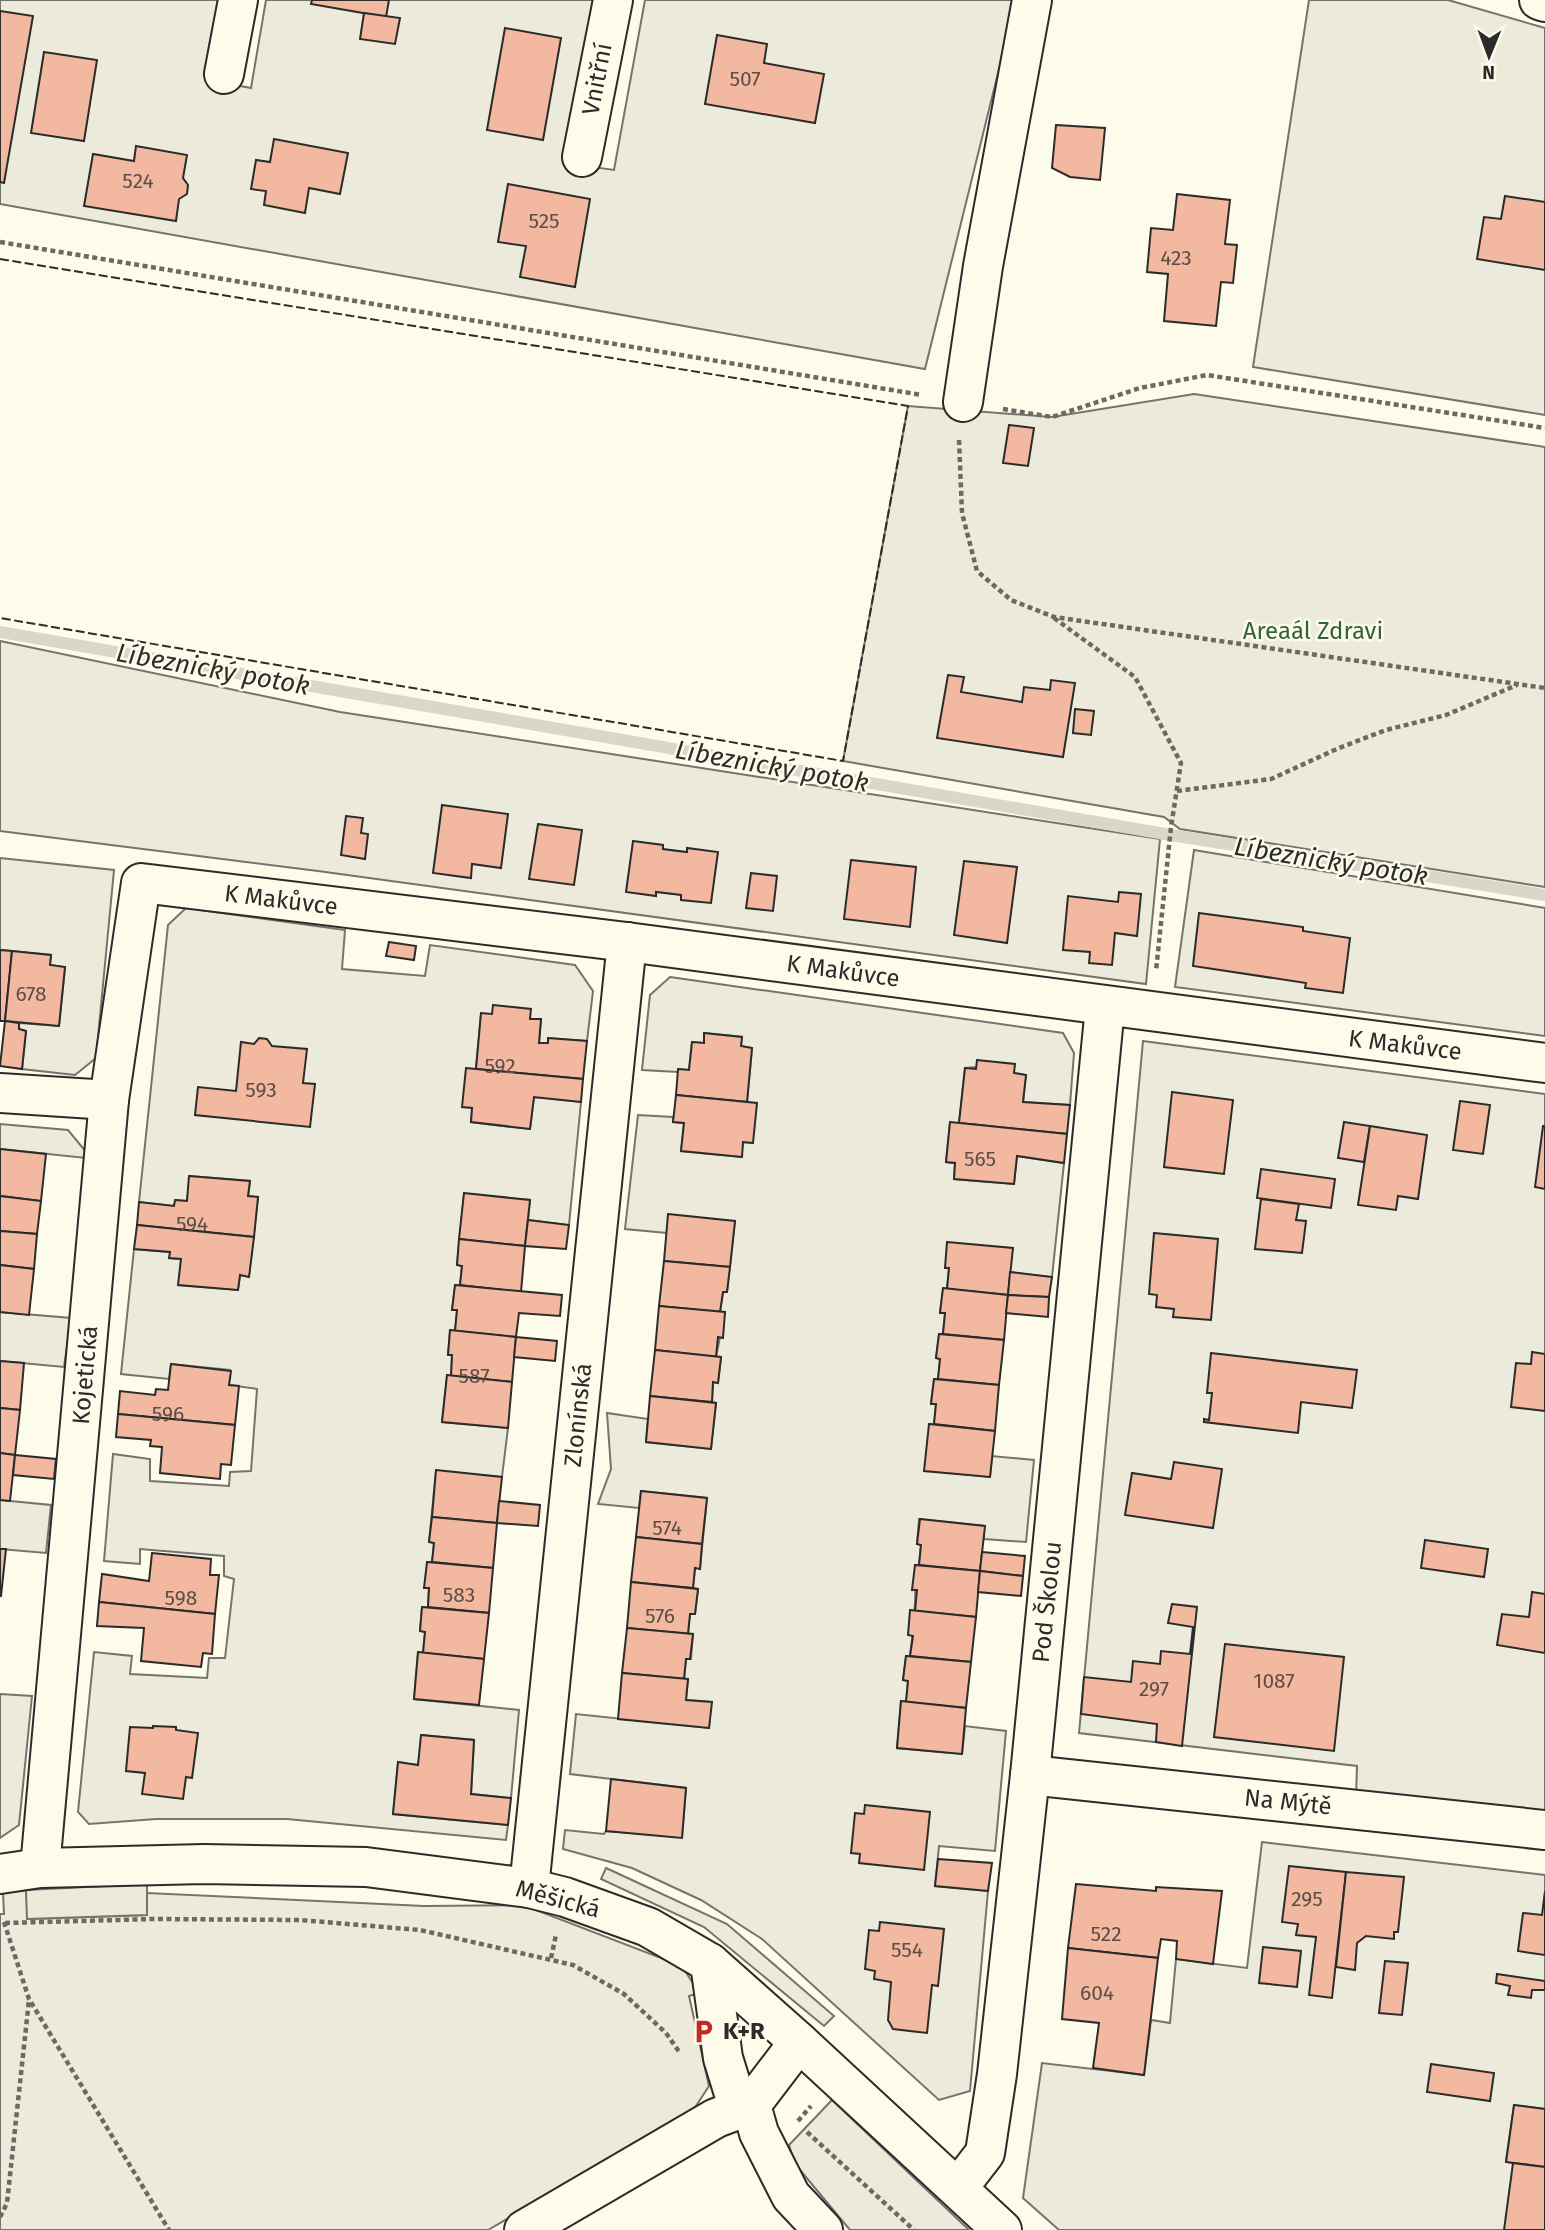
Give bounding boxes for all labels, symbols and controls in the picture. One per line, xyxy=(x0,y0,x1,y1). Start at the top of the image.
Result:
north arrow xyxy=(1454,21,1524,91)
street label: Vnitřní xyxy=(576,40,618,117)
text: N xyxy=(1482,61,1495,84)
house number: 507 xyxy=(729,66,761,92)
house number: 524 xyxy=(122,168,154,194)
house number: 525 xyxy=(528,208,560,234)
house number: 423 xyxy=(1160,245,1192,271)
park label: Areaál Zdravi xyxy=(1243,617,1383,645)
water label: Líbeznický potok xyxy=(114,637,312,702)
water label: Líbeznický potok xyxy=(673,734,871,799)
water label: Líbeznický potok xyxy=(1232,831,1430,892)
street label: K Makůvce xyxy=(223,879,339,921)
street label: K Makůvce xyxy=(785,949,901,993)
house number: 678 xyxy=(15,981,47,1007)
street label: K Makůvce xyxy=(1347,1024,1463,1066)
house number: 592 xyxy=(484,1053,516,1079)
house number: 593 xyxy=(245,1077,277,1103)
house number: 565 xyxy=(964,1146,996,1172)
house number: 594 xyxy=(176,1211,208,1237)
street label: Kojetická xyxy=(67,1324,103,1426)
street label: Zlonínská xyxy=(559,1362,597,1468)
house number: 587 xyxy=(458,1363,490,1389)
house number: 596 xyxy=(152,1401,184,1427)
house number: 574 xyxy=(652,1515,682,1541)
street label: Pod Školou xyxy=(1026,1540,1067,1664)
house number: 583 xyxy=(443,1582,475,1608)
house number: 598 xyxy=(165,1585,197,1611)
house number: 576 xyxy=(645,1603,675,1629)
house number: 1087 xyxy=(1253,1668,1295,1694)
house number: 297 xyxy=(1139,1676,1169,1702)
street label: Na Mýtě xyxy=(1243,1783,1333,1821)
street label: Měšická xyxy=(513,1874,603,1924)
house number: 295 xyxy=(1291,1886,1323,1912)
house number: 522 xyxy=(1090,1921,1122,1947)
house number: 554 xyxy=(891,1937,923,1963)
house number: 604 xyxy=(1080,1980,1114,2006)
parking icon: K+R xyxy=(689,2017,717,2045)
place label: K+R xyxy=(723,2017,765,2045)

